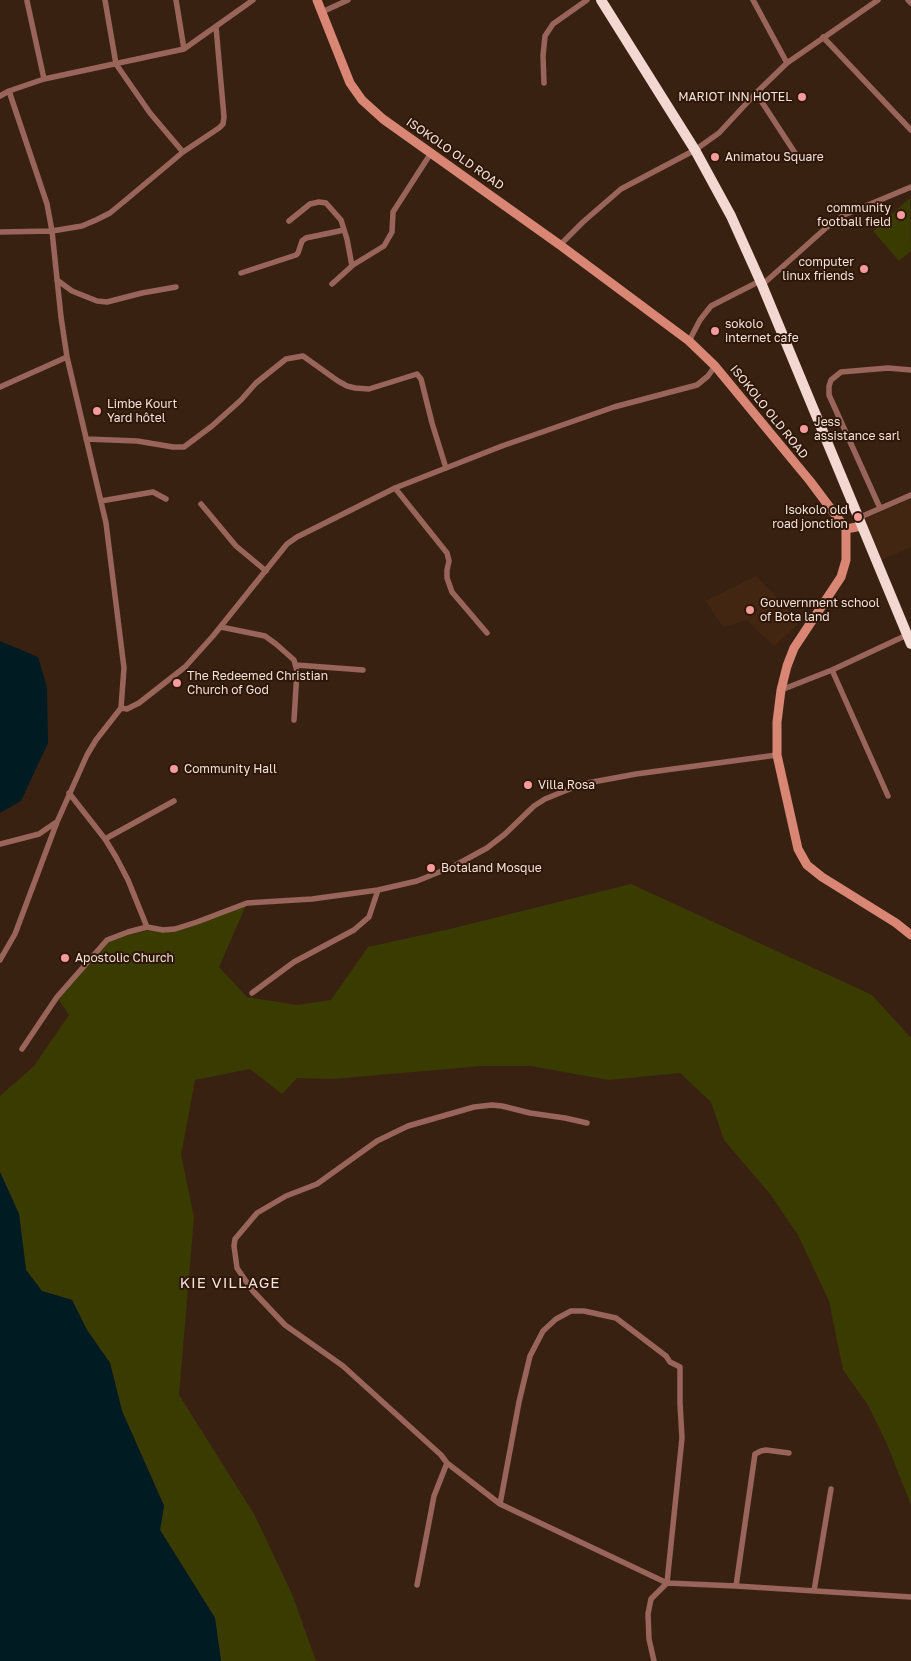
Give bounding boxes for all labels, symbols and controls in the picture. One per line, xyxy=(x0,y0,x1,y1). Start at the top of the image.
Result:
place label: MARIOT INN HOTEL xyxy=(678,90,792,104)
marker: MARIOT INN HOTEL xyxy=(796,91,808,103)
street label: ISOKOLO OLD ROAD xyxy=(403,115,507,193)
place label: Animatou Square xyxy=(725,150,824,164)
marker: Animatou Square xyxy=(709,151,721,163)
place label: community football field xyxy=(817,201,891,229)
marker: community football field xyxy=(895,209,907,221)
place label: computer linux friends xyxy=(782,255,854,283)
marker: computer linux friends xyxy=(858,263,870,275)
place label: sokolo internet cafe xyxy=(725,317,799,345)
marker: sokolo internet cafe xyxy=(709,325,721,337)
street label: ISOKOLO OLD ROAD xyxy=(727,362,811,462)
place label: Limbe Kourt Yard hôtel xyxy=(107,397,177,425)
marker: Limbe Kourt Yard hôtel xyxy=(91,405,103,417)
place label: Jess assistance sarl xyxy=(814,415,900,443)
marker: Jess assistance sarl xyxy=(798,423,810,435)
place label: Isokolo old road jonction xyxy=(772,503,848,531)
marker: Isokolo old road jonction xyxy=(852,511,864,523)
place label: Gouvernment school of Bota land xyxy=(760,596,880,624)
marker: Gouvernment school of Bota land xyxy=(744,604,756,616)
place label: The Redeemed Christian Church of God xyxy=(187,669,328,697)
marker: The Redeemed Christian Church of God xyxy=(171,677,183,689)
place label: Community Hall xyxy=(184,762,277,776)
marker: Community Hall xyxy=(168,763,180,775)
place label: Villa Rosa xyxy=(538,778,595,792)
marker: Villa Rosa xyxy=(522,779,534,791)
place label: Botaland Mosque xyxy=(441,861,542,875)
marker: Botaland Mosque xyxy=(425,862,437,874)
place label: Apostolic Church xyxy=(75,951,174,965)
marker: Apostolic Church xyxy=(59,952,71,964)
district label: KIE VILLAGE xyxy=(178,1274,282,1292)

